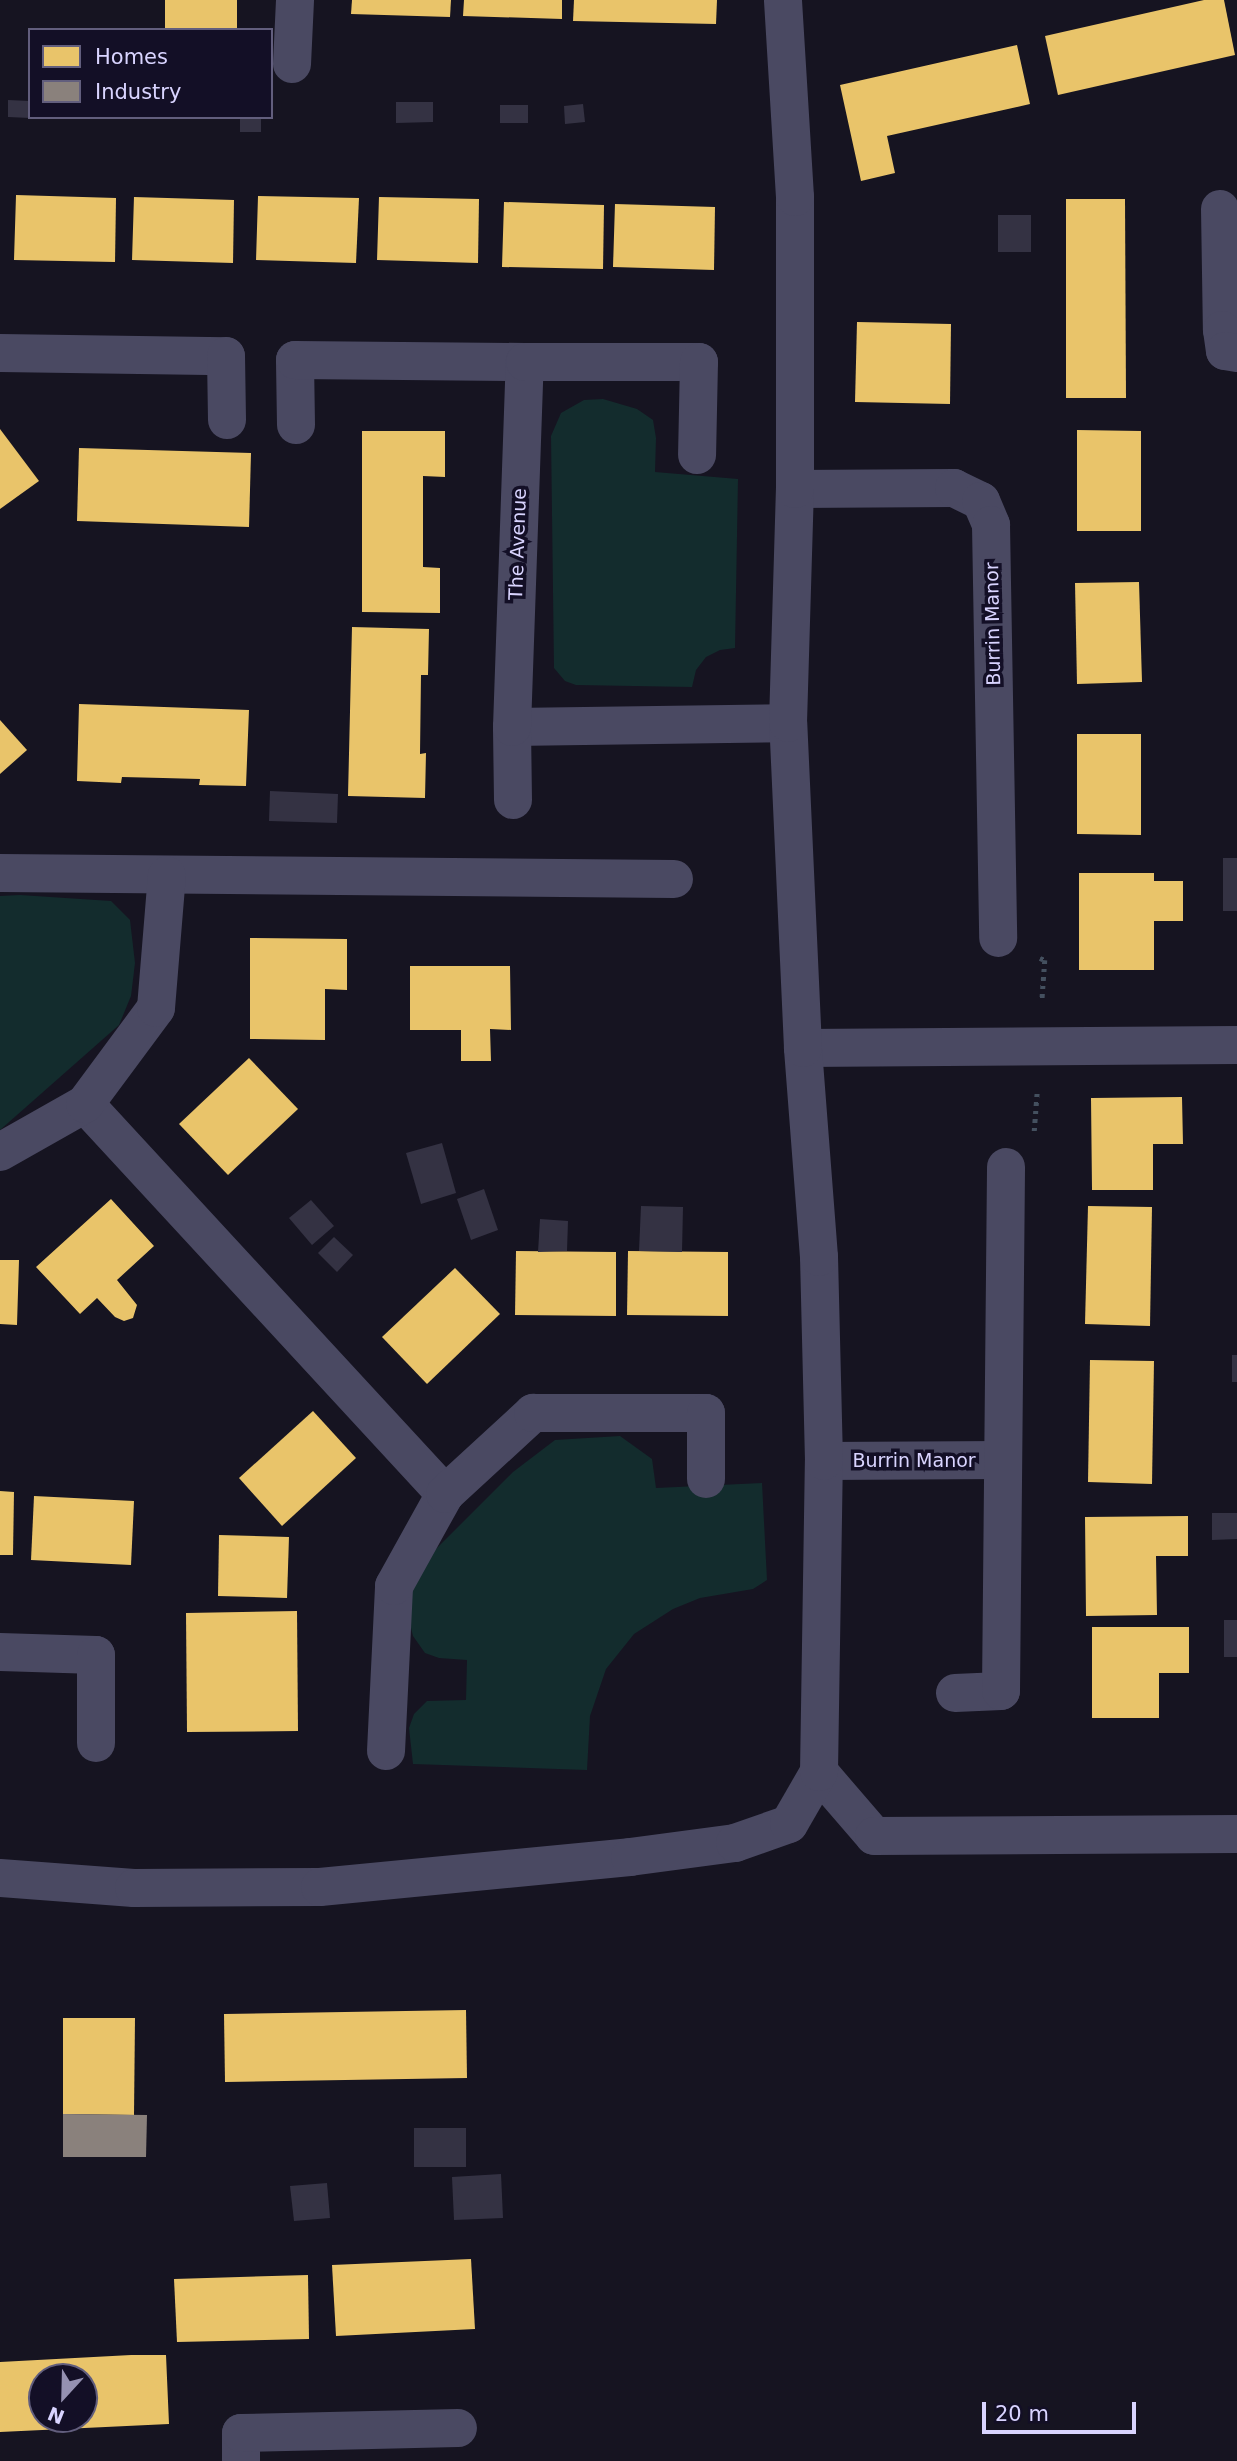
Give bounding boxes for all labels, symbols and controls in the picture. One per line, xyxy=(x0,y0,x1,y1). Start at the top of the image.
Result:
legend xyxy=(28,28,273,119)
text: Homes xyxy=(95,45,168,69)
text: Industry xyxy=(95,80,181,104)
street label: The Avenue xyxy=(505,488,531,600)
street label: Burrin Manor xyxy=(981,562,1005,686)
street label: Burrin Manor xyxy=(852,1450,976,1472)
north arrow xyxy=(28,2363,98,2433)
scale bar xyxy=(985,2388,1139,2432)
text: N xyxy=(44,2402,67,2429)
text: 20 m xyxy=(995,2402,1049,2426)

